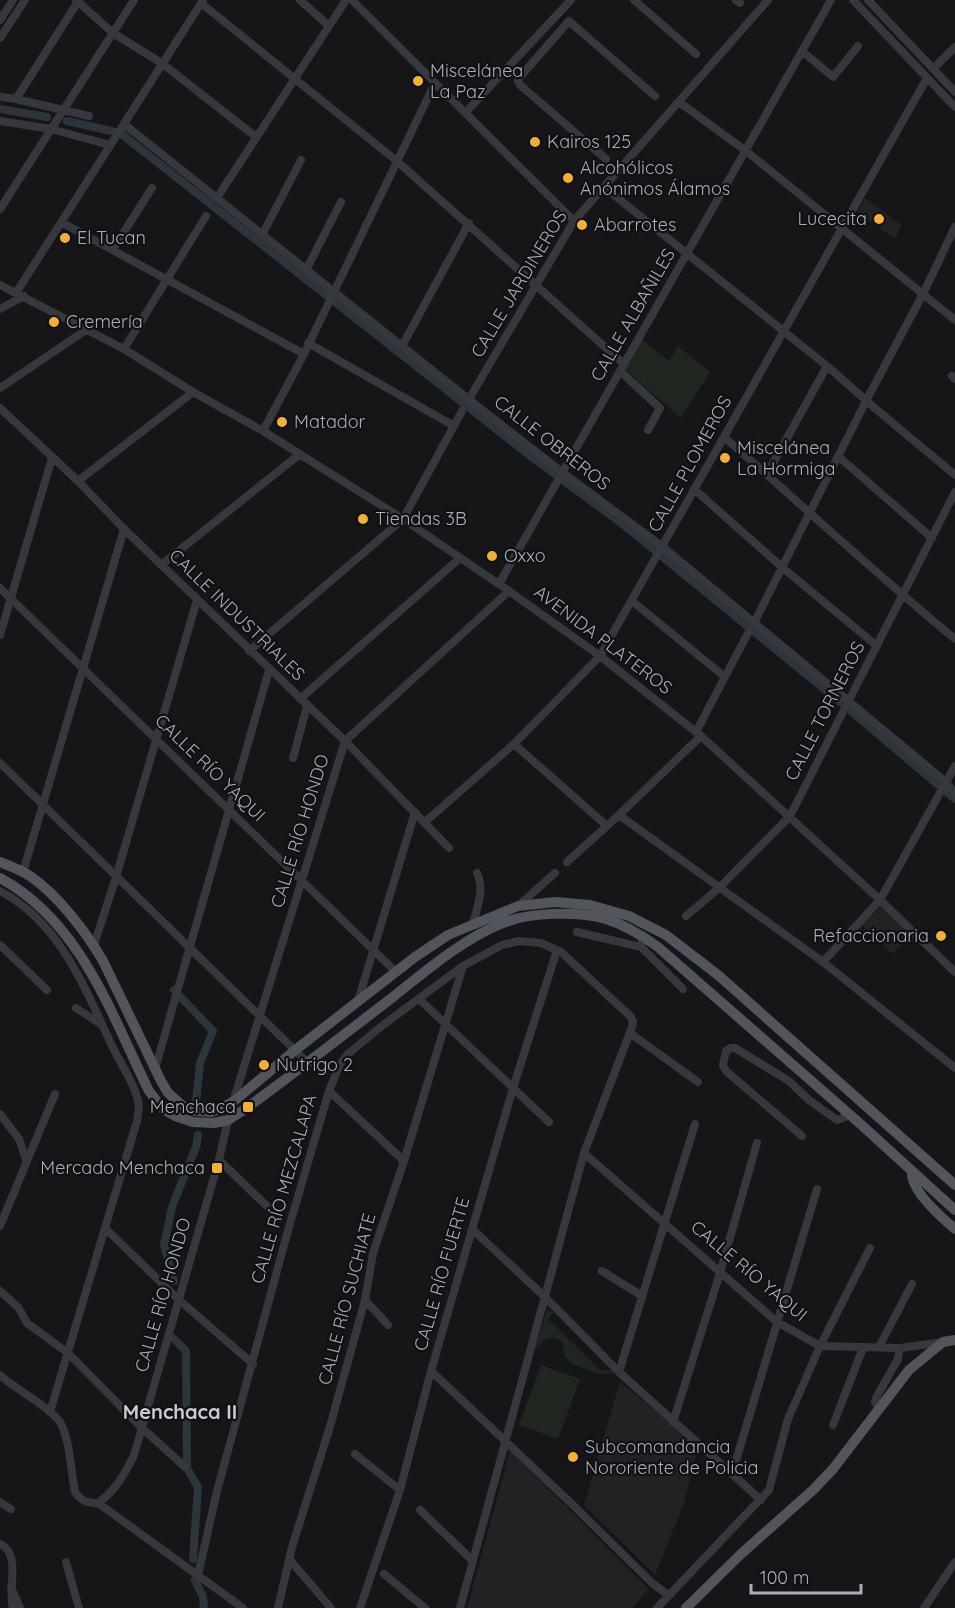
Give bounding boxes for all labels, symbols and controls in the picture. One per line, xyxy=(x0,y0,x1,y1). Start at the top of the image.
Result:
place label: Miscelánea La Paz xyxy=(430,59,523,103)
marker: Miscelánea La Paz xyxy=(411,74,425,88)
place label: Kairos 125 xyxy=(547,130,631,153)
marker: Kairos 125 xyxy=(528,135,542,149)
place label: Alcohólicos Anónimos Álamos xyxy=(580,156,730,200)
marker: Alcohólicos Anónimos Álamos xyxy=(561,171,575,185)
street label: CALLE JARDINEROS xyxy=(465,206,572,362)
place label: Lucecita xyxy=(798,207,867,230)
marker: Lucecita xyxy=(872,212,886,226)
place label: Abarrotes xyxy=(594,213,676,236)
marker: Abarrotes xyxy=(575,218,589,232)
place label: El Tucan xyxy=(77,226,146,249)
marker: El Tucan xyxy=(58,231,72,245)
street label: CALLE ALBAÑILES xyxy=(585,244,680,385)
place label: Cremería xyxy=(66,310,143,333)
marker: Cremería xyxy=(47,315,61,329)
street label: CALLE OBREROS xyxy=(490,390,615,495)
street label: CALLE PLOMEROS xyxy=(643,391,737,536)
place label: Matador xyxy=(294,410,366,433)
marker: Matador xyxy=(275,415,289,429)
place label: Miscelánea La Hormiga xyxy=(737,436,835,480)
marker: Miscelánea La Hormiga xyxy=(718,451,732,465)
place label: Tiendas 3B xyxy=(375,507,467,530)
marker: Tiendas 3B xyxy=(356,512,370,526)
street label: CALLE INDUSTRIALES xyxy=(165,544,310,685)
place label: Oxxo xyxy=(504,544,546,567)
marker: Oxxo xyxy=(485,549,499,563)
street label: AVENIDA PLATEROS xyxy=(530,580,677,699)
street label: CALLE TORNEROS xyxy=(780,637,870,784)
street label: CALLE RÍO YAQUI xyxy=(150,709,271,826)
street label: CALLE RÍO HONDO xyxy=(265,751,334,911)
place label: Refaccionaria xyxy=(813,924,929,947)
marker: Refaccionaria xyxy=(934,929,948,943)
place label: Nutrigo 2 xyxy=(276,1053,353,1076)
marker: Nutrigo 2 xyxy=(257,1058,271,1072)
street label: CALLE RÍO MEZCALAPA xyxy=(245,1091,322,1286)
place label: Menchaca xyxy=(150,1095,236,1118)
marker: Menchaca xyxy=(241,1100,255,1114)
place label: Mercado Menchaca xyxy=(40,1156,205,1179)
marker: Mercado Menchaca xyxy=(210,1161,224,1175)
street label: CALLE RÍO FUERTE xyxy=(409,1194,474,1353)
street label: CALLE RÍO SUCHIATE xyxy=(313,1210,381,1387)
street label: CALLE RÍO HONDO xyxy=(129,1215,196,1375)
street label: CALLE RÍO YAQUI xyxy=(686,1215,812,1326)
district label: Menchaca II xyxy=(123,1399,237,1424)
place label: Subcomandancia Nororiente de Policia xyxy=(585,1435,758,1479)
marker: Subcomandancia Nororiente de Policia xyxy=(566,1450,580,1464)
scale bar xyxy=(751,1557,860,1595)
text: 100 m xyxy=(760,1566,809,1589)

